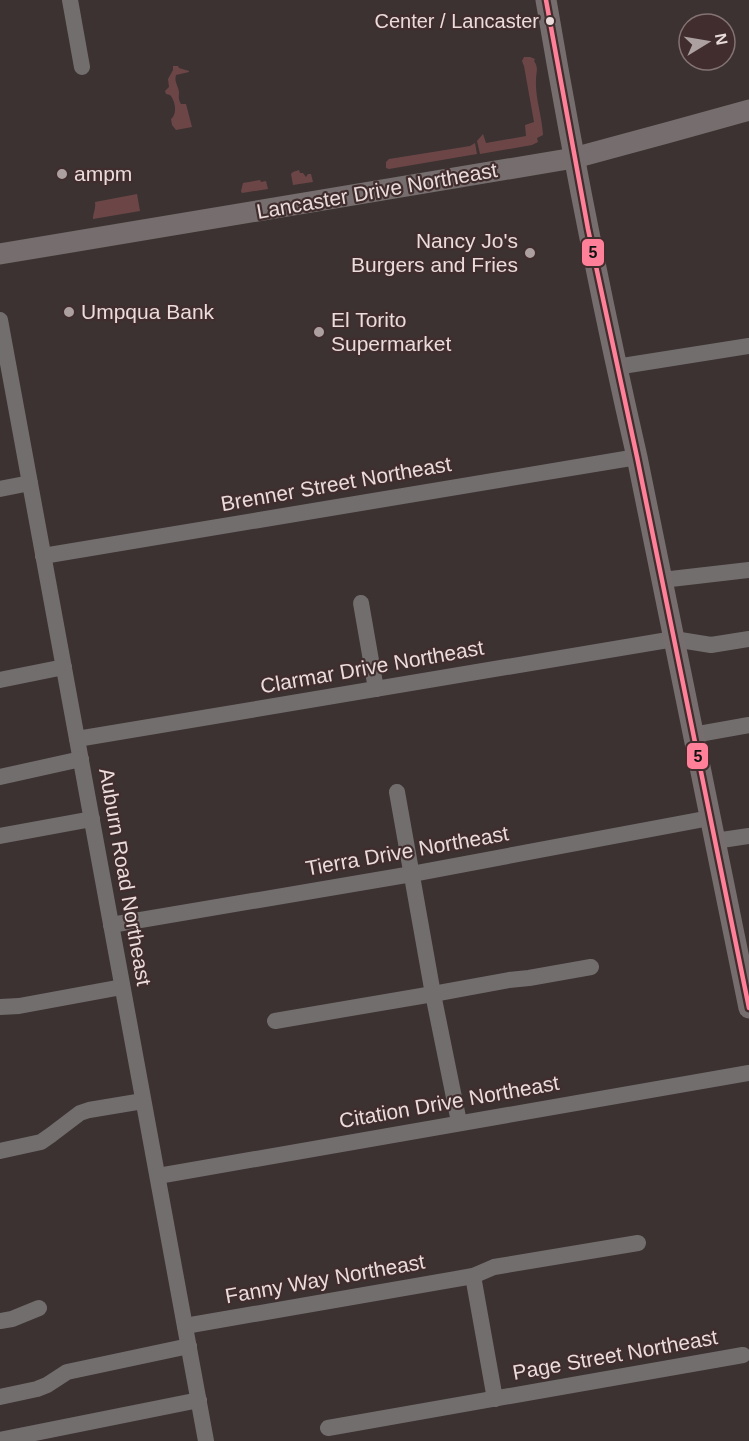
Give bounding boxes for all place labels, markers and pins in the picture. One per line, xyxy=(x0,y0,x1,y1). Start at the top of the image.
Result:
place label: Center / Lancaster xyxy=(374,10,539,32)
marker: Center / Lancaster xyxy=(544,15,556,27)
place label: ampm xyxy=(74,162,132,185)
marker: ampm xyxy=(55,167,69,181)
place label: Nancy Jo's Burgers and Fries xyxy=(351,229,518,276)
marker: Nancy Jo's Burgers and Fries xyxy=(523,246,537,260)
place label: Umpqua Bank xyxy=(81,300,215,323)
marker: Umpqua Bank xyxy=(62,305,76,319)
place label: El Torito Supermarket xyxy=(331,308,451,355)
marker: El Torito Supermarket xyxy=(312,325,326,339)

